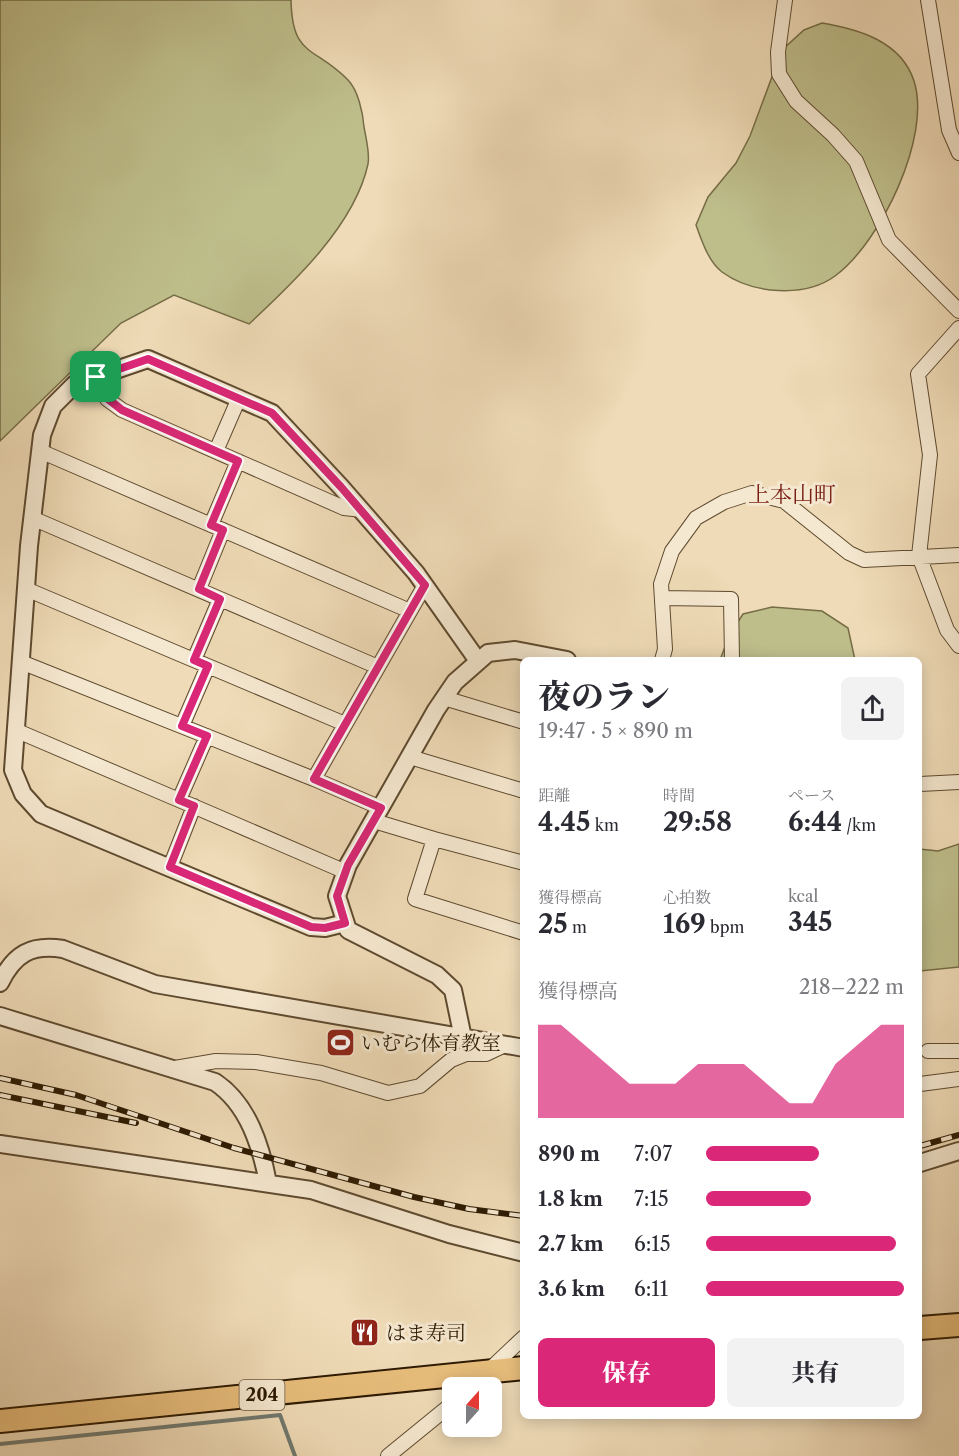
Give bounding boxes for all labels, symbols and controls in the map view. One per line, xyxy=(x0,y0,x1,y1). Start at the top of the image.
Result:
pin xyxy=(70,351,121,402)
icon: arrive xyxy=(79,360,112,393)
district label: 上本山町 xyxy=(748,481,836,508)
text: 夜のラン xyxy=(538,676,670,717)
button: share xyxy=(841,677,904,740)
text: 19:47 · 5 × 890 m xyxy=(538,719,693,743)
text: 距離 xyxy=(538,785,570,805)
text: 時間 xyxy=(663,785,695,805)
text: ペース xyxy=(788,785,835,805)
text: 4.45 xyxy=(538,806,590,838)
text: 29:58 xyxy=(663,806,732,838)
text: 6:44 xyxy=(788,806,842,838)
text: km xyxy=(590,815,619,835)
text: /km xyxy=(842,815,876,835)
text: kcal xyxy=(788,886,818,906)
text: 獲得標高 xyxy=(538,887,602,907)
text: 心拍数 xyxy=(663,887,711,907)
text: 345 xyxy=(788,906,832,938)
text: 25 xyxy=(538,908,568,940)
text: 169 xyxy=(663,908,706,940)
text: m xyxy=(568,917,587,937)
text: bpm xyxy=(706,917,744,937)
text: 218–222 m xyxy=(799,975,904,999)
text: 獲得標高 xyxy=(538,979,618,1003)
sports icon: いむら体育教室 xyxy=(324,1027,356,1059)
place label: いむら体育教室 xyxy=(361,1031,501,1055)
text: 890 m xyxy=(538,1142,600,1166)
text: 7:07 xyxy=(634,1142,672,1166)
text: 1.8 km xyxy=(538,1187,603,1211)
text: 7:15 xyxy=(634,1187,669,1211)
text: 2.7 km xyxy=(538,1232,604,1256)
text: 6:15 xyxy=(634,1232,671,1256)
text: 3.6 km xyxy=(538,1277,605,1301)
text: 6:11 xyxy=(634,1277,668,1301)
restaurant icon: はま寿司 xyxy=(349,1317,381,1349)
place label: はま寿司 xyxy=(386,1321,466,1345)
button: 保存 xyxy=(538,1338,715,1407)
button: 共有 xyxy=(727,1338,904,1407)
north arrow xyxy=(442,1377,502,1437)
map controls xyxy=(442,1377,502,1437)
road number: 204 xyxy=(240,1380,284,1410)

